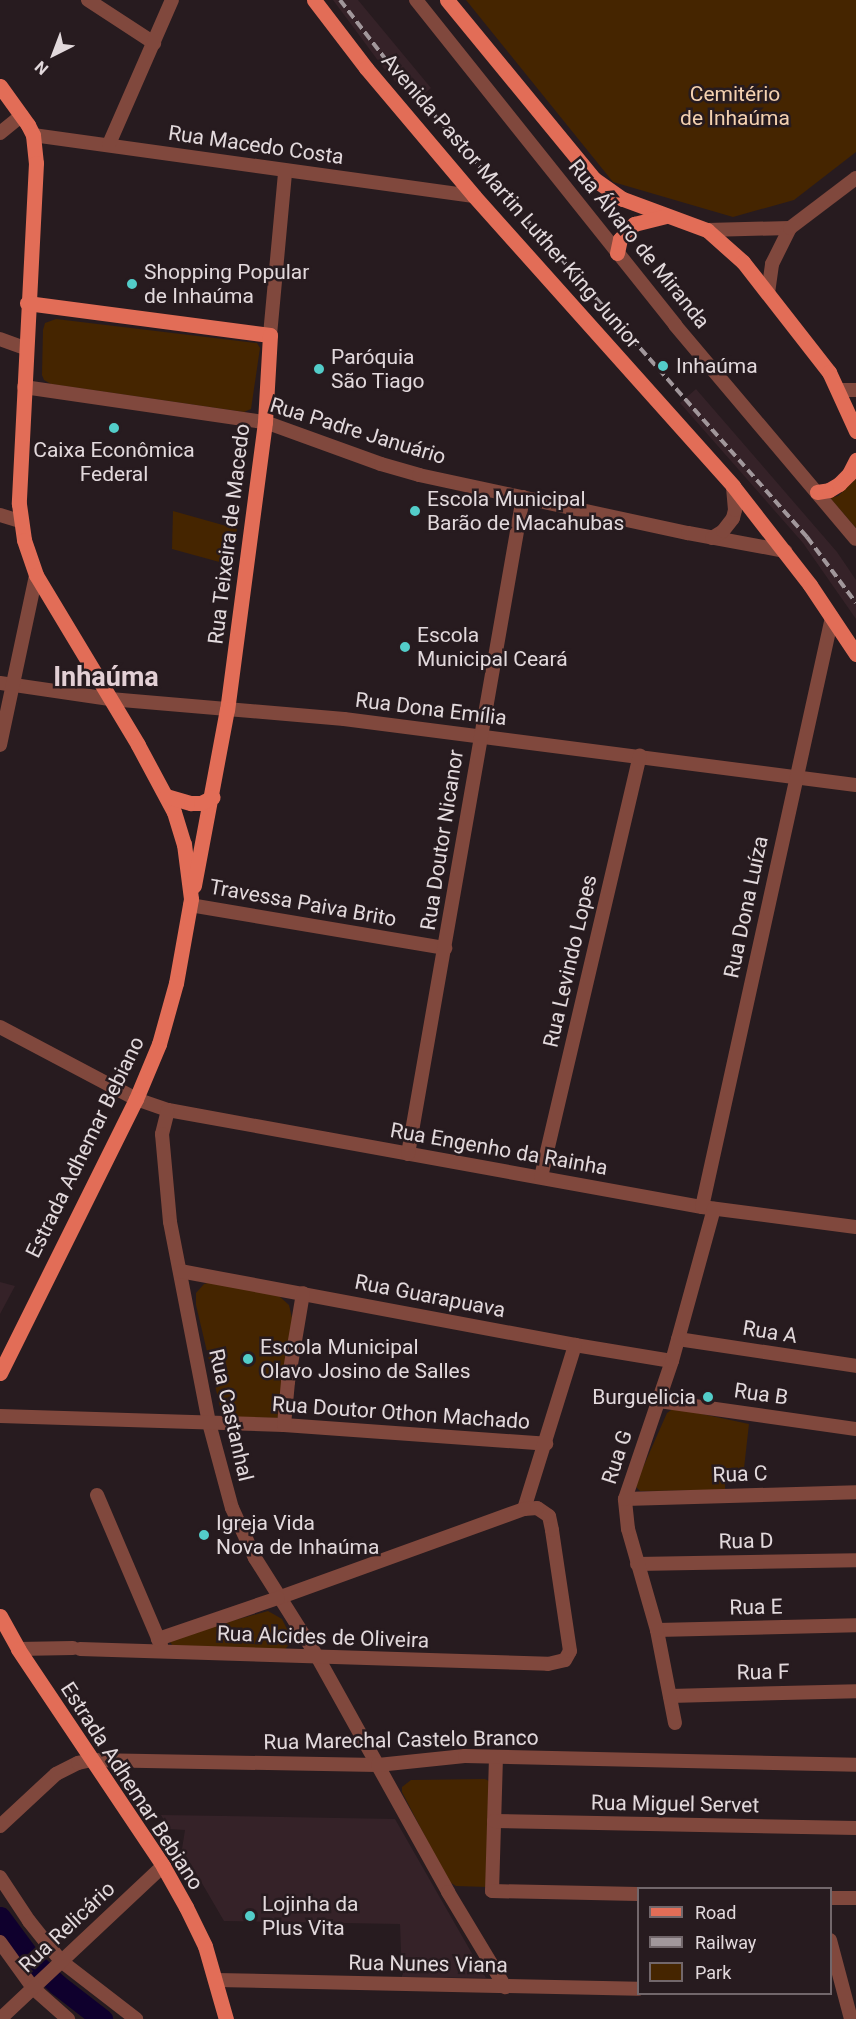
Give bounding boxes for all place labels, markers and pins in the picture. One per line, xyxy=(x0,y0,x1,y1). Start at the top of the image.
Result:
place label: Shopping Popular de Inhaúma xyxy=(144,259,309,309)
marker: Shopping Popular de Inhaúma xyxy=(125,277,139,291)
place label: Paróquia São Tiago xyxy=(331,344,425,394)
place label: Inhaúma xyxy=(676,353,758,379)
marker: Inhaúma xyxy=(654,357,672,375)
marker: Paróquia São Tiago xyxy=(312,362,326,376)
marker: Caixa Econômica Federal xyxy=(107,421,121,435)
place label: Caixa Econômica Federal xyxy=(33,437,195,487)
place label: Escola Municipal Barão de Macahubas xyxy=(427,486,624,536)
marker: Escola Municipal Barão de Macahubas xyxy=(408,504,422,518)
place label: Escola Municipal Ceará xyxy=(417,622,568,672)
marker: Escola Municipal Ceará xyxy=(398,640,412,654)
place label: Escola Municipal Olavo Josino de Salles xyxy=(260,1334,471,1384)
marker: Escola Municipal Olavo Josino de Salles xyxy=(241,1352,255,1366)
place label: Burguelicia xyxy=(592,1384,696,1410)
marker: Burguelicia xyxy=(701,1390,715,1404)
place label: Igreja Vida Nova de Inhaúma xyxy=(216,1510,379,1560)
marker: Igreja Vida Nova de Inhaúma xyxy=(197,1528,211,1542)
place label: Lojinha da Plus Vita xyxy=(262,1891,358,1941)
marker: Lojinha da Plus Vita xyxy=(243,1909,257,1923)

